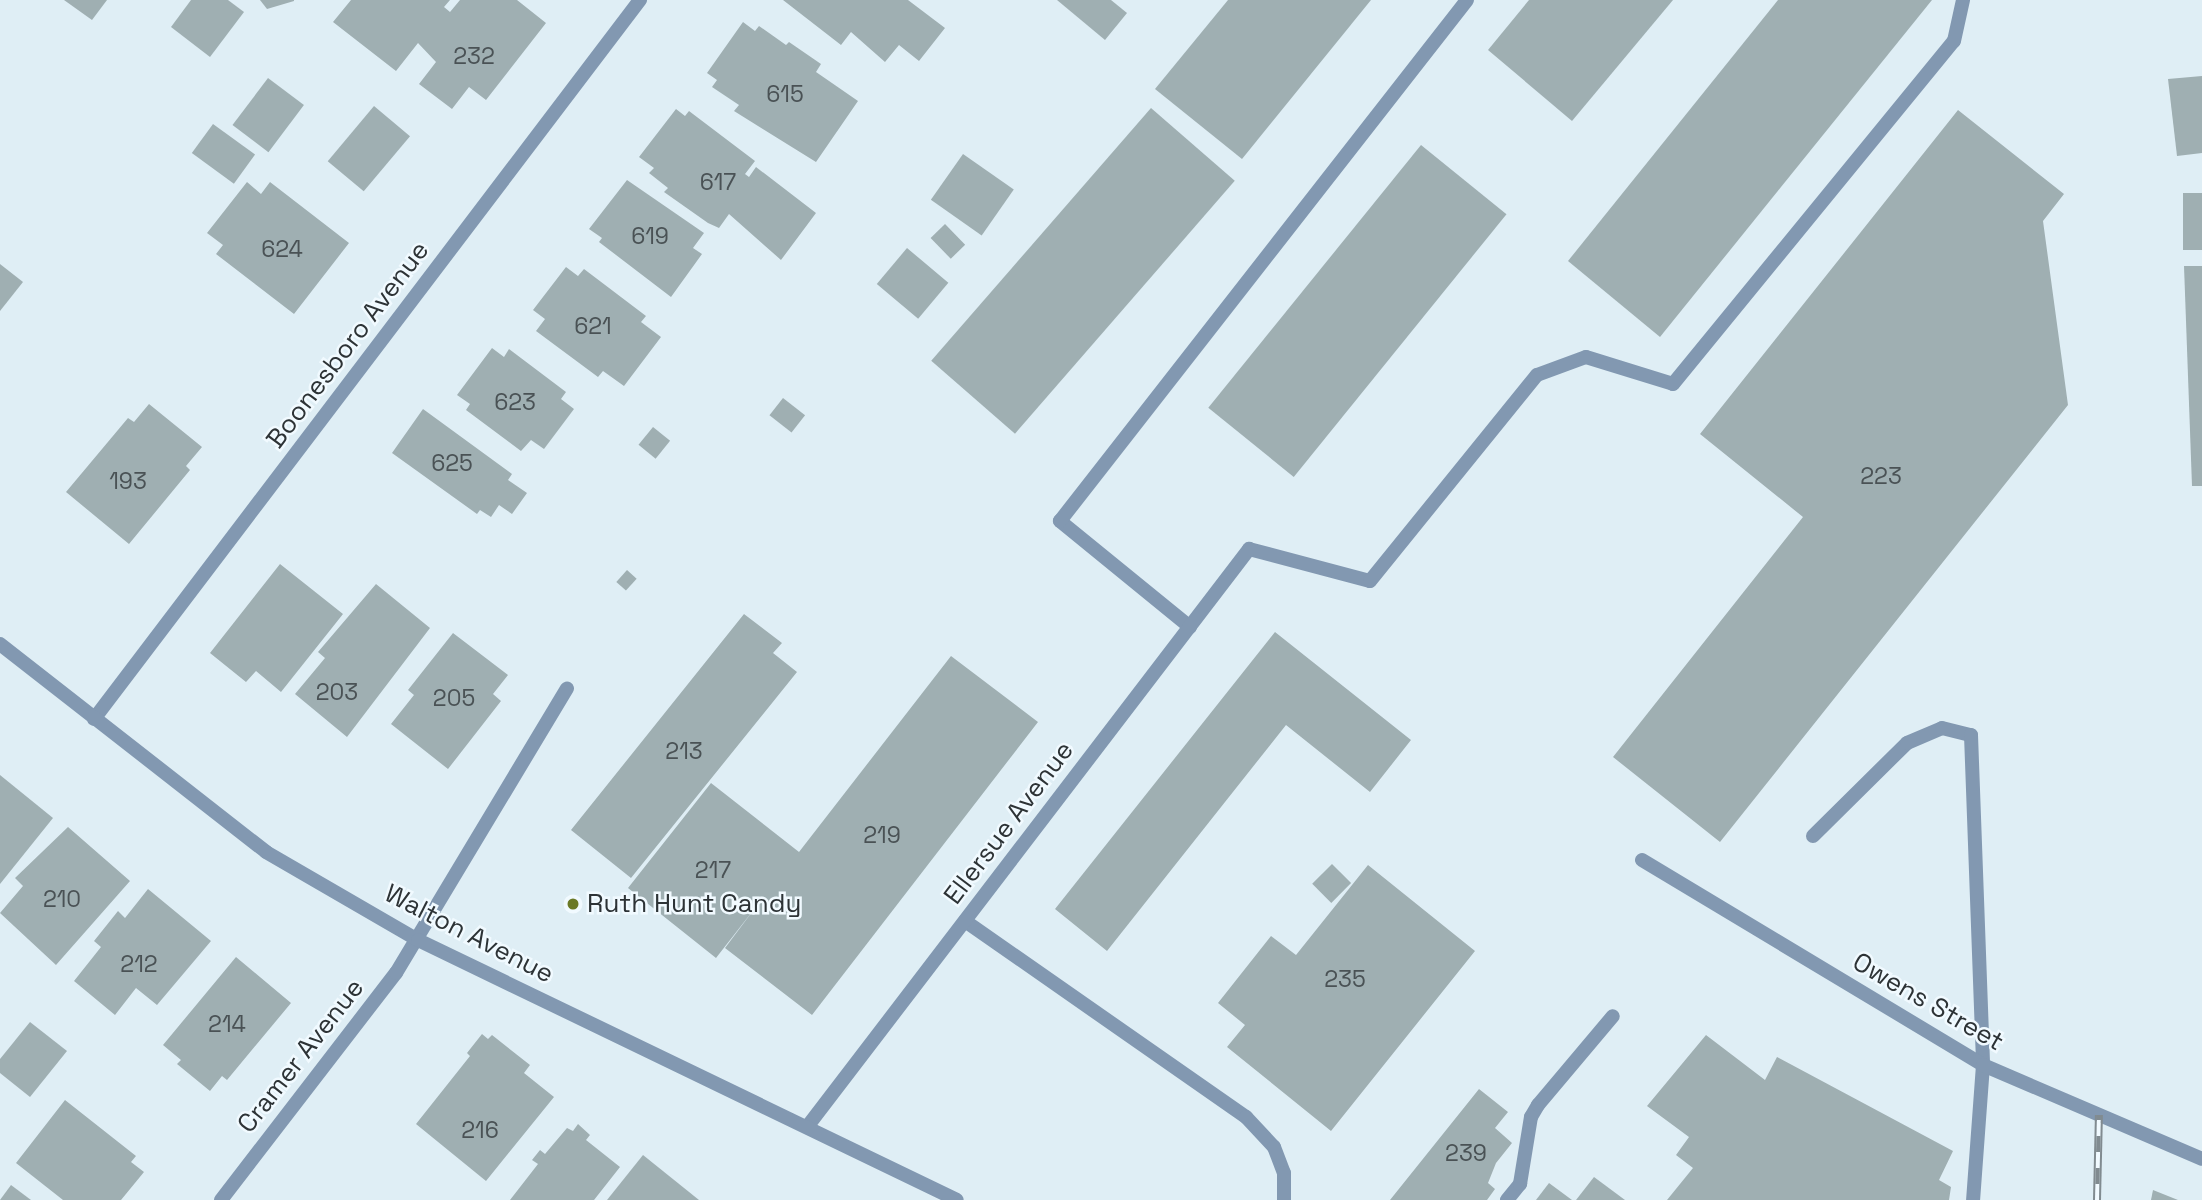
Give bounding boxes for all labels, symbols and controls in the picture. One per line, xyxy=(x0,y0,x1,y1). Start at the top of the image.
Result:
house number: 232 xyxy=(453,42,495,70)
house number: 615 xyxy=(766,80,804,108)
house number: 617 xyxy=(700,168,736,196)
house number: 619 xyxy=(631,222,669,250)
street label: Boonesboro Avenue xyxy=(260,235,436,455)
house number: 624 xyxy=(261,235,303,263)
house number: 621 xyxy=(574,312,612,340)
house number: 623 xyxy=(494,388,536,416)
house number: 625 xyxy=(431,449,473,477)
house number: 223 xyxy=(1860,462,1902,490)
house number: 193 xyxy=(109,467,147,495)
house number: 203 xyxy=(316,678,358,706)
house number: 205 xyxy=(433,684,475,712)
street label: Ellersue Avenue xyxy=(938,735,1080,911)
house number: 213 xyxy=(665,737,703,765)
house number: 219 xyxy=(863,821,901,849)
house number: 217 xyxy=(695,856,731,884)
street label: Walton Avenue xyxy=(379,878,559,990)
house number: 210 xyxy=(43,885,81,913)
place label: Ruth Hunt Candy xyxy=(587,888,801,920)
marker: Ruth Hunt Candy xyxy=(565,896,581,912)
street label: Owens Street xyxy=(1847,946,2009,1058)
house number: 212 xyxy=(120,950,158,978)
house number: 235 xyxy=(1324,965,1366,993)
street label: Cramer Avenue xyxy=(231,973,371,1139)
house number: 214 xyxy=(208,1010,246,1038)
house number: 216 xyxy=(461,1116,499,1144)
house number: 239 xyxy=(1445,1139,1487,1167)

